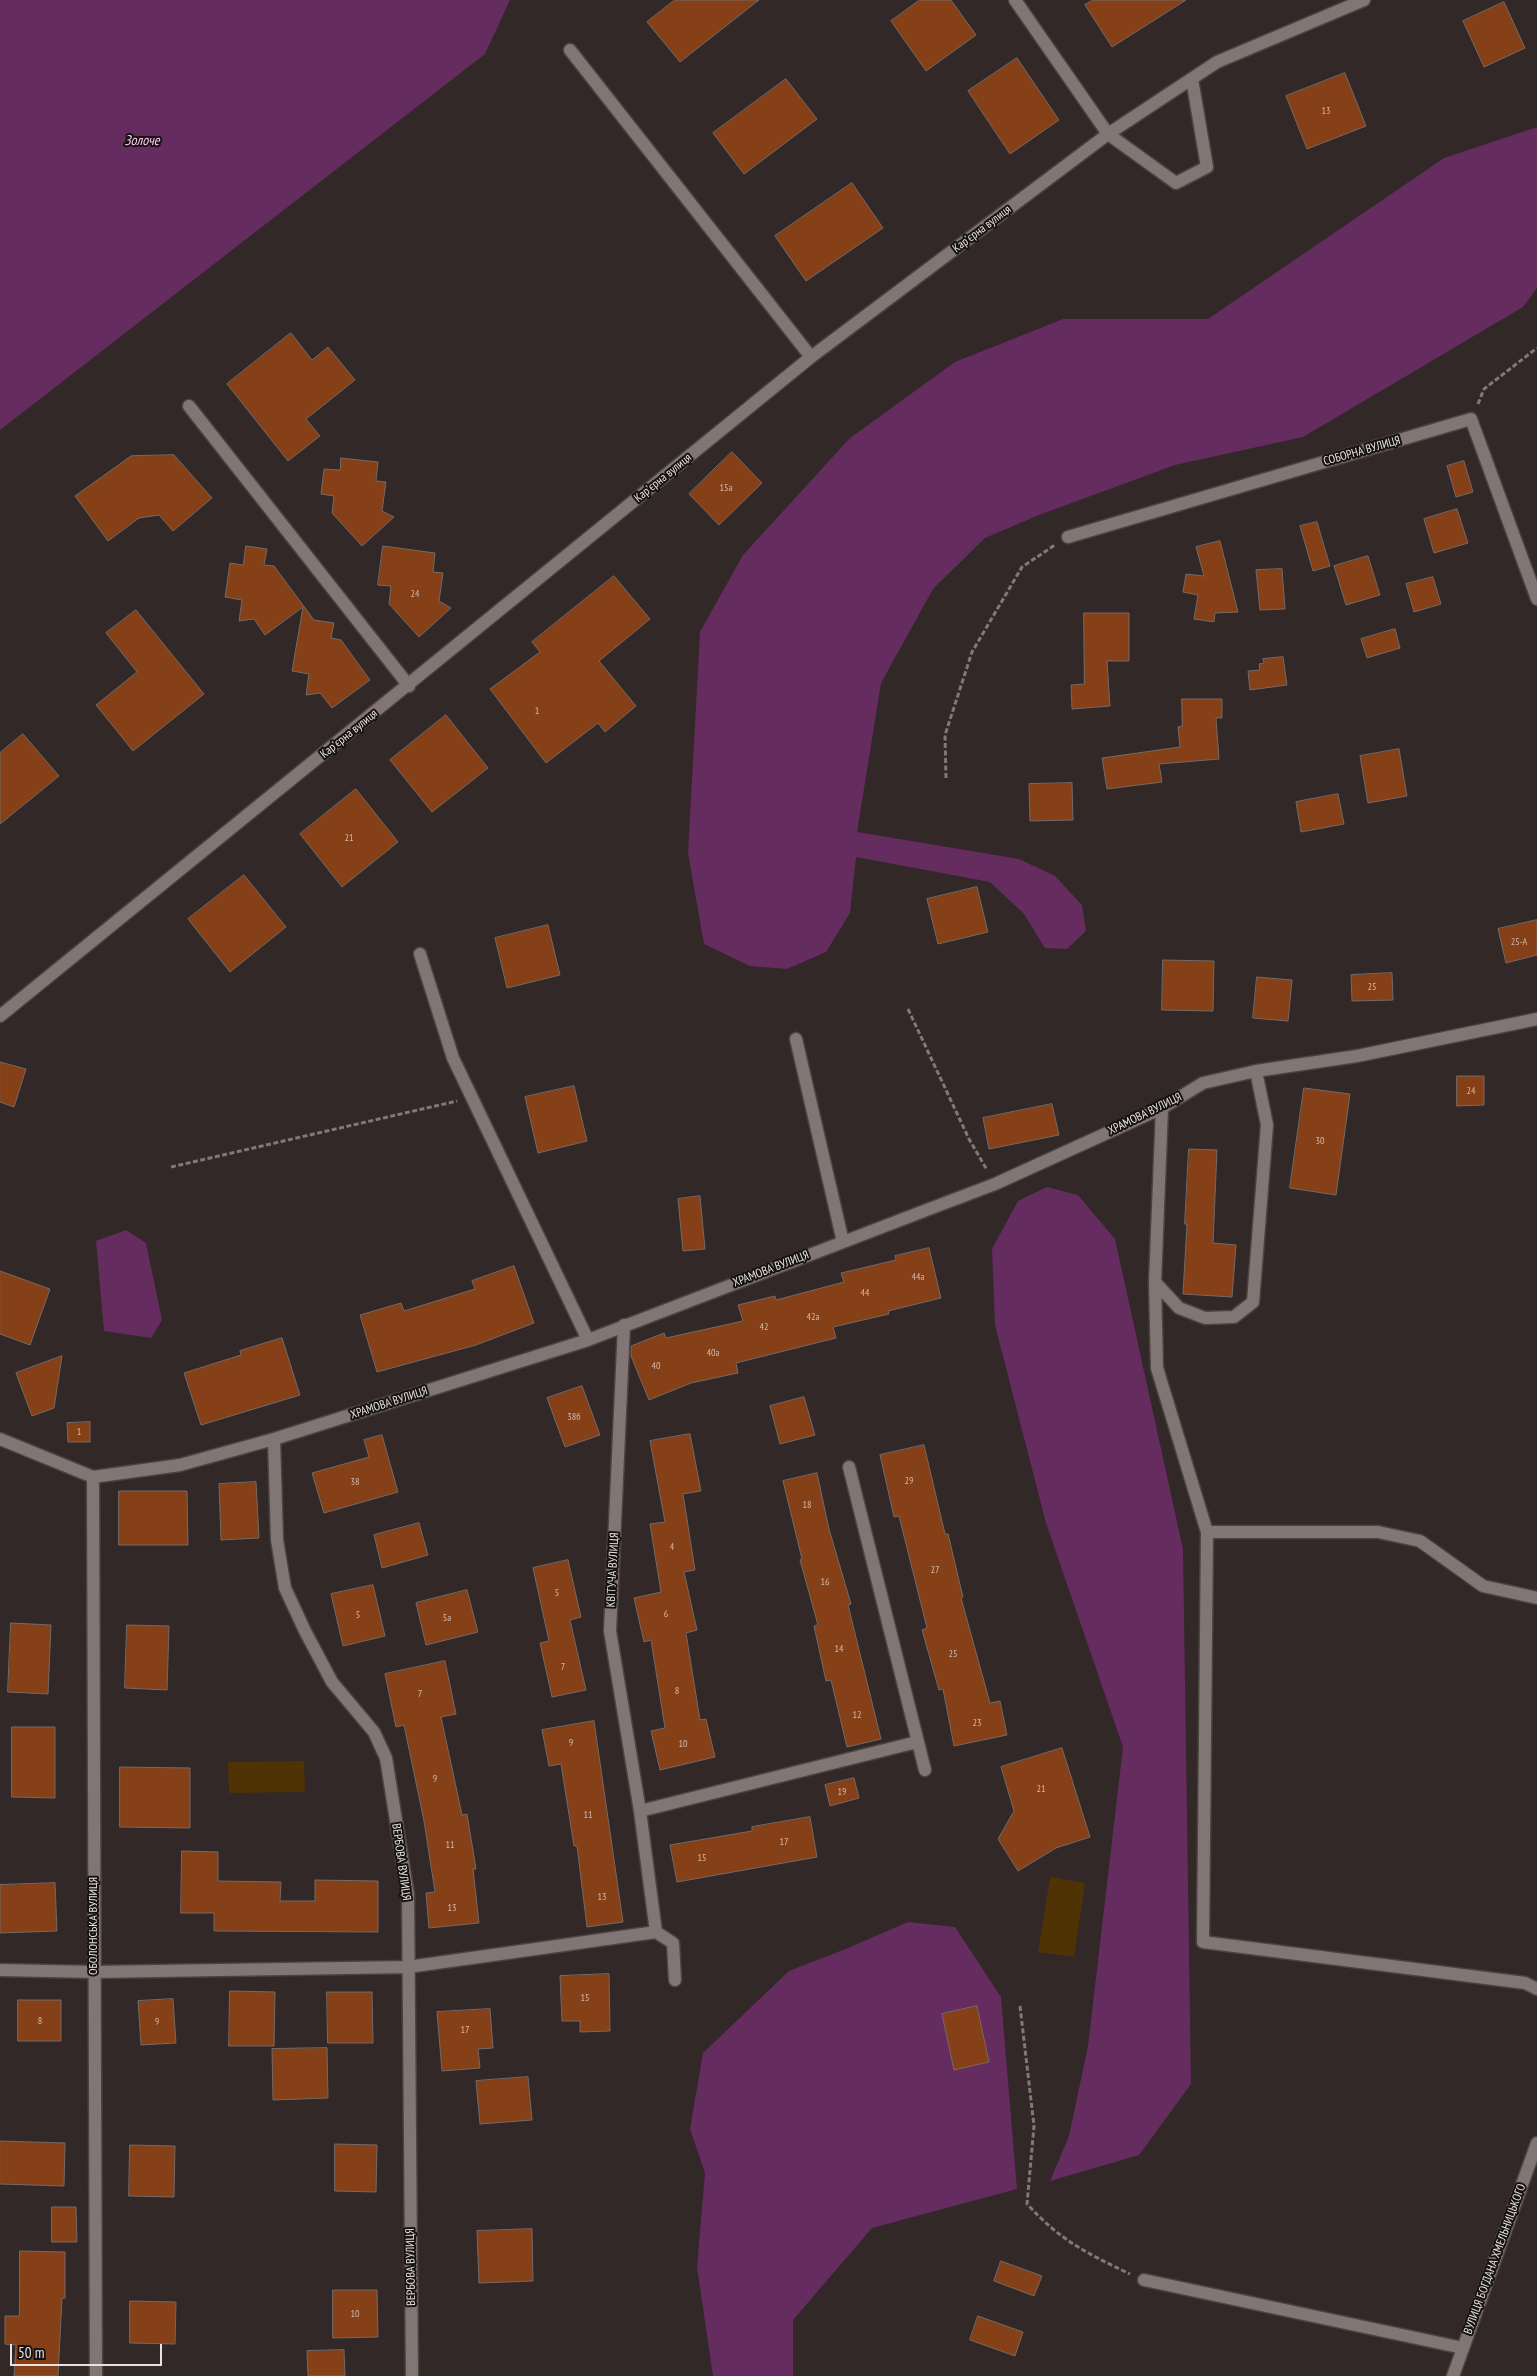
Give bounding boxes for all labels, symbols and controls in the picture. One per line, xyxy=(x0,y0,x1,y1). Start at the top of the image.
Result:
house number: 13 xyxy=(1322,105,1330,117)
water label: Золоче xyxy=(124,133,160,149)
street label: Карʼєрна вулиця xyxy=(950,202,1014,256)
street label: СОБОРНА ВУЛИЦЯ xyxy=(1322,433,1402,469)
street label: Карʼєрна вулиця xyxy=(631,451,695,505)
house number: 15а xyxy=(720,482,732,494)
house number: 24 xyxy=(411,588,419,600)
house number: 1 xyxy=(535,705,539,717)
street label: Карʼєрна вулиця xyxy=(317,707,381,761)
house number: 21 xyxy=(345,832,353,844)
house number: 25-А xyxy=(1511,936,1527,948)
house number: 25 xyxy=(1368,981,1376,993)
house number: 24 xyxy=(1467,1085,1475,1097)
street label: ХРАМОВА ВУЛИЦЯ xyxy=(1106,1090,1184,1138)
house number: 30 xyxy=(1316,1135,1324,1147)
street label: ХРАМОВА ВУЛИЦЯ xyxy=(731,1248,811,1290)
house number: 44а xyxy=(912,1271,924,1283)
house number: 44 xyxy=(861,1287,869,1299)
house number: 42а xyxy=(807,1311,819,1323)
house number: 42 xyxy=(760,1321,768,1333)
house number: 40а xyxy=(707,1347,719,1359)
house number: 40 xyxy=(652,1360,660,1372)
street label: ХРАМОВА ВУЛИЦЯ xyxy=(349,1384,429,1422)
house number: 38б xyxy=(567,1411,581,1423)
house number: 1 xyxy=(77,1426,81,1438)
house number: 29 xyxy=(905,1475,913,1487)
house number: 38 xyxy=(351,1476,359,1488)
house number: 18 xyxy=(803,1499,811,1511)
street label: КВІТУЧА ВУЛИЦЯ xyxy=(604,1532,622,1608)
house number: 4 xyxy=(670,1541,674,1553)
house number: 27 xyxy=(931,1564,939,1576)
house number: 16 xyxy=(821,1576,829,1588)
house number: 5 xyxy=(555,1587,559,1599)
house number: 6 xyxy=(664,1608,668,1620)
house number: 5 xyxy=(356,1609,360,1621)
house number: 5а xyxy=(443,1612,451,1624)
house number: 14 xyxy=(835,1643,843,1655)
house number: 25 xyxy=(949,1648,957,1660)
house number: 7 xyxy=(561,1661,565,1673)
house number: 8 xyxy=(675,1685,679,1697)
house number: 7 xyxy=(418,1688,422,1700)
house number: 12 xyxy=(853,1709,861,1721)
house number: 23 xyxy=(973,1717,981,1729)
house number: 9 xyxy=(569,1737,573,1749)
house number: 10 xyxy=(679,1738,687,1750)
house number: 9 xyxy=(433,1773,437,1785)
house number: 21 xyxy=(1037,1783,1045,1795)
house number: 19 xyxy=(838,1786,846,1798)
house number: 11 xyxy=(584,1809,592,1821)
street label: ВЕРБОВА ВУЛИЦЯ xyxy=(388,1823,414,1901)
house number: 17 xyxy=(780,1836,788,1848)
house number: 11 xyxy=(446,1839,454,1851)
house number: 15 xyxy=(698,1852,706,1864)
street label: ОБОЛОНСЬКА ВУЛИЦЯ xyxy=(87,1877,101,1975)
house number: 13 xyxy=(598,1891,606,1903)
house number: 13 xyxy=(448,1902,456,1914)
house number: 15 xyxy=(581,1992,589,2004)
house number: 8 xyxy=(38,2015,42,2027)
house number: 9 xyxy=(155,2016,159,2028)
house number: 17 xyxy=(461,2024,469,2036)
street label: ВУЛИЦЯ БОГДАНА ХМЕЛЬНИЦЬКОГО xyxy=(1461,2182,1529,2336)
street label: ВЕРБОВА ВУЛИЦЯ xyxy=(403,2228,419,2306)
house number: 10 xyxy=(351,2308,359,2320)
scale bar xyxy=(12,2334,165,2366)
text: 50 m xyxy=(18,2343,44,2362)

